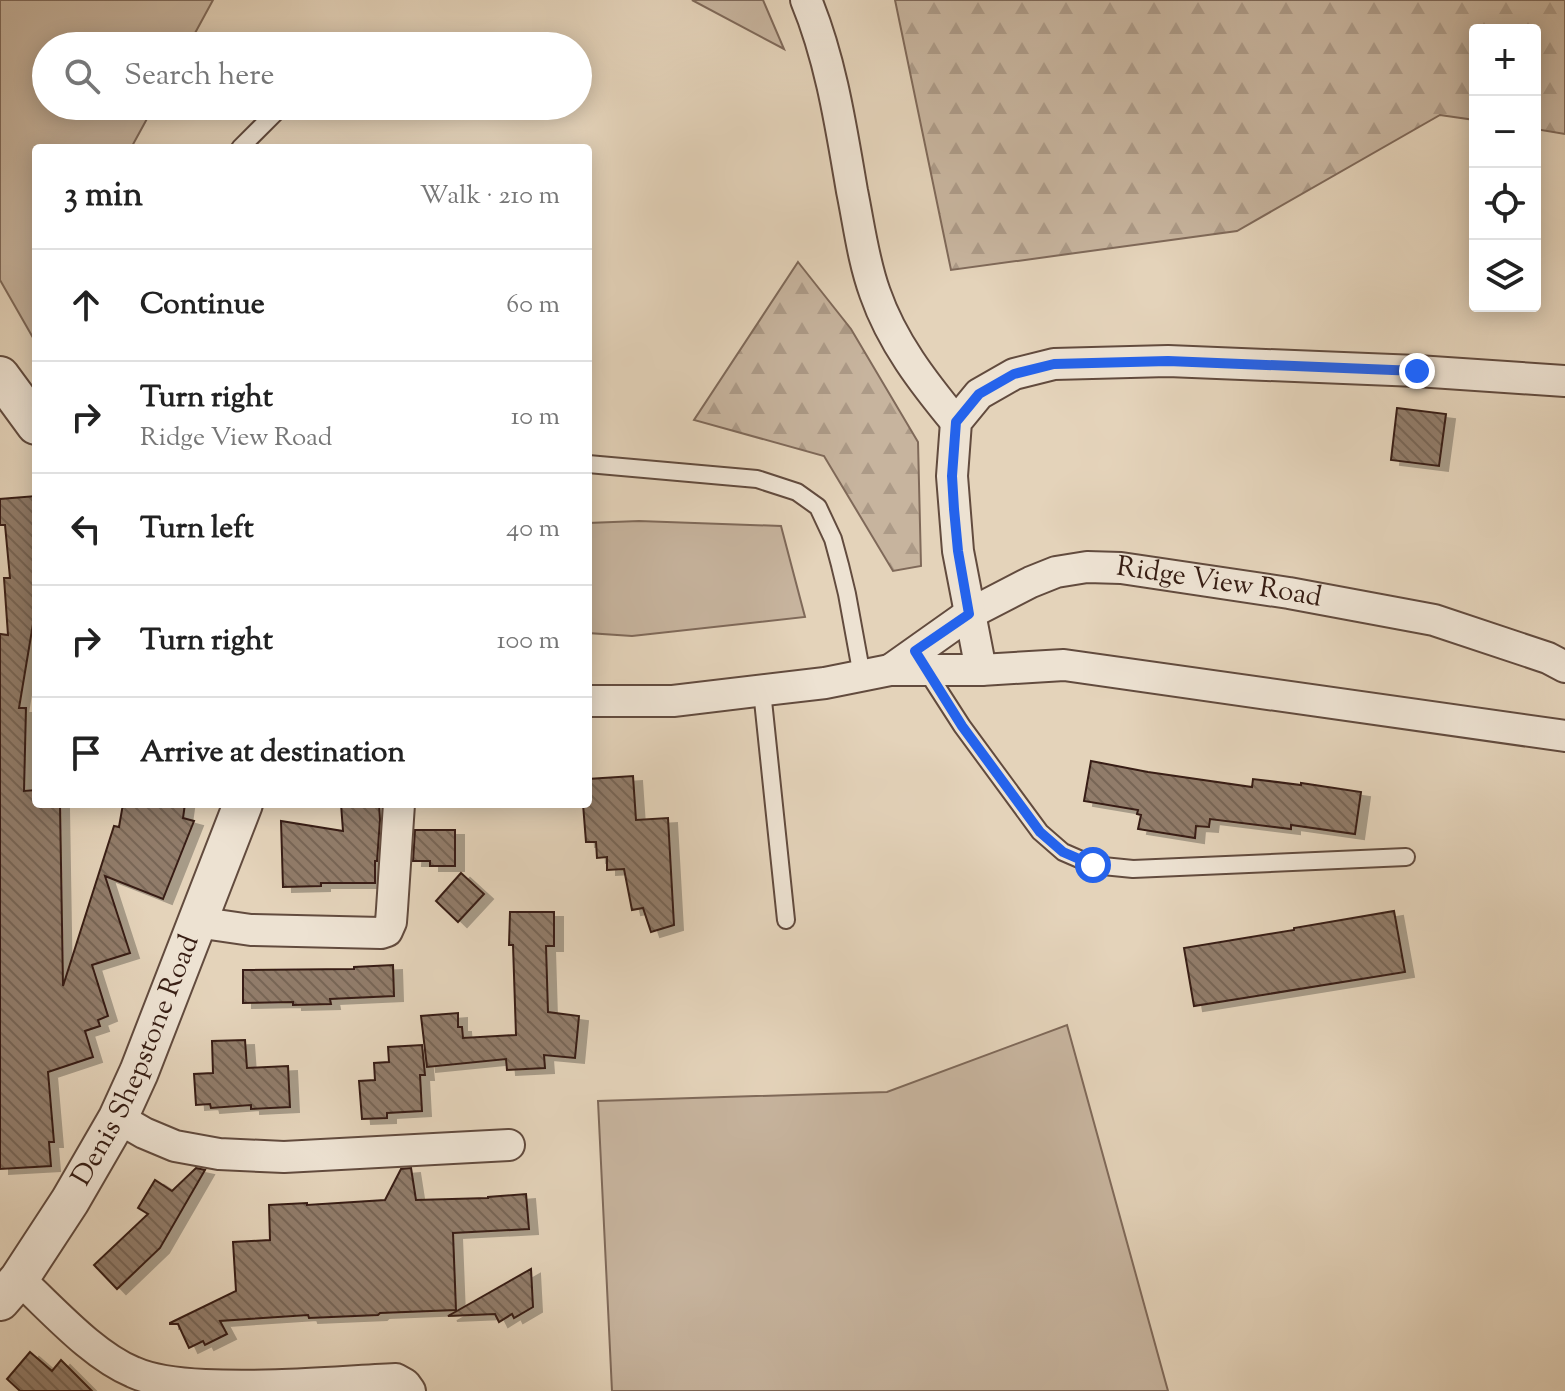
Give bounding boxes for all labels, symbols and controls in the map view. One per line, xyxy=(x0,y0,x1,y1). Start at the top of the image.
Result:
map controls xyxy=(1469,24,1541,312)
button: + xyxy=(1469,24,1541,96)
search box xyxy=(32,32,592,120)
icon: search xyxy=(60,54,104,98)
text: Search here xyxy=(124,55,274,98)
button: − xyxy=(1469,96,1541,168)
button: locate xyxy=(1469,168,1541,240)
text: 3 min xyxy=(64,172,143,221)
text: Walk · 210 m xyxy=(420,178,560,215)
button: layers xyxy=(1469,240,1541,312)
icon: ahead xyxy=(64,283,108,327)
text: Continue xyxy=(140,284,265,327)
text: 60 m xyxy=(506,287,560,324)
route end xyxy=(1399,353,1435,389)
text: Turn right xyxy=(140,377,273,420)
icon: right xyxy=(64,395,108,439)
text: 10 m xyxy=(511,399,560,436)
text: Ridge View Road xyxy=(140,420,332,457)
icon: left xyxy=(64,507,108,551)
text: Turn left xyxy=(140,508,254,551)
text: 40 m xyxy=(506,511,560,548)
street label: Ridge View Road xyxy=(1113,548,1325,619)
icon: right xyxy=(64,619,108,663)
text: Turn right xyxy=(140,620,273,663)
text: 100 m xyxy=(497,623,560,660)
icon: arrive xyxy=(64,731,108,775)
text: Arrive at destination xyxy=(140,732,405,775)
route start xyxy=(1075,847,1111,883)
street label: Denis Shepstone Road xyxy=(63,929,210,1194)

